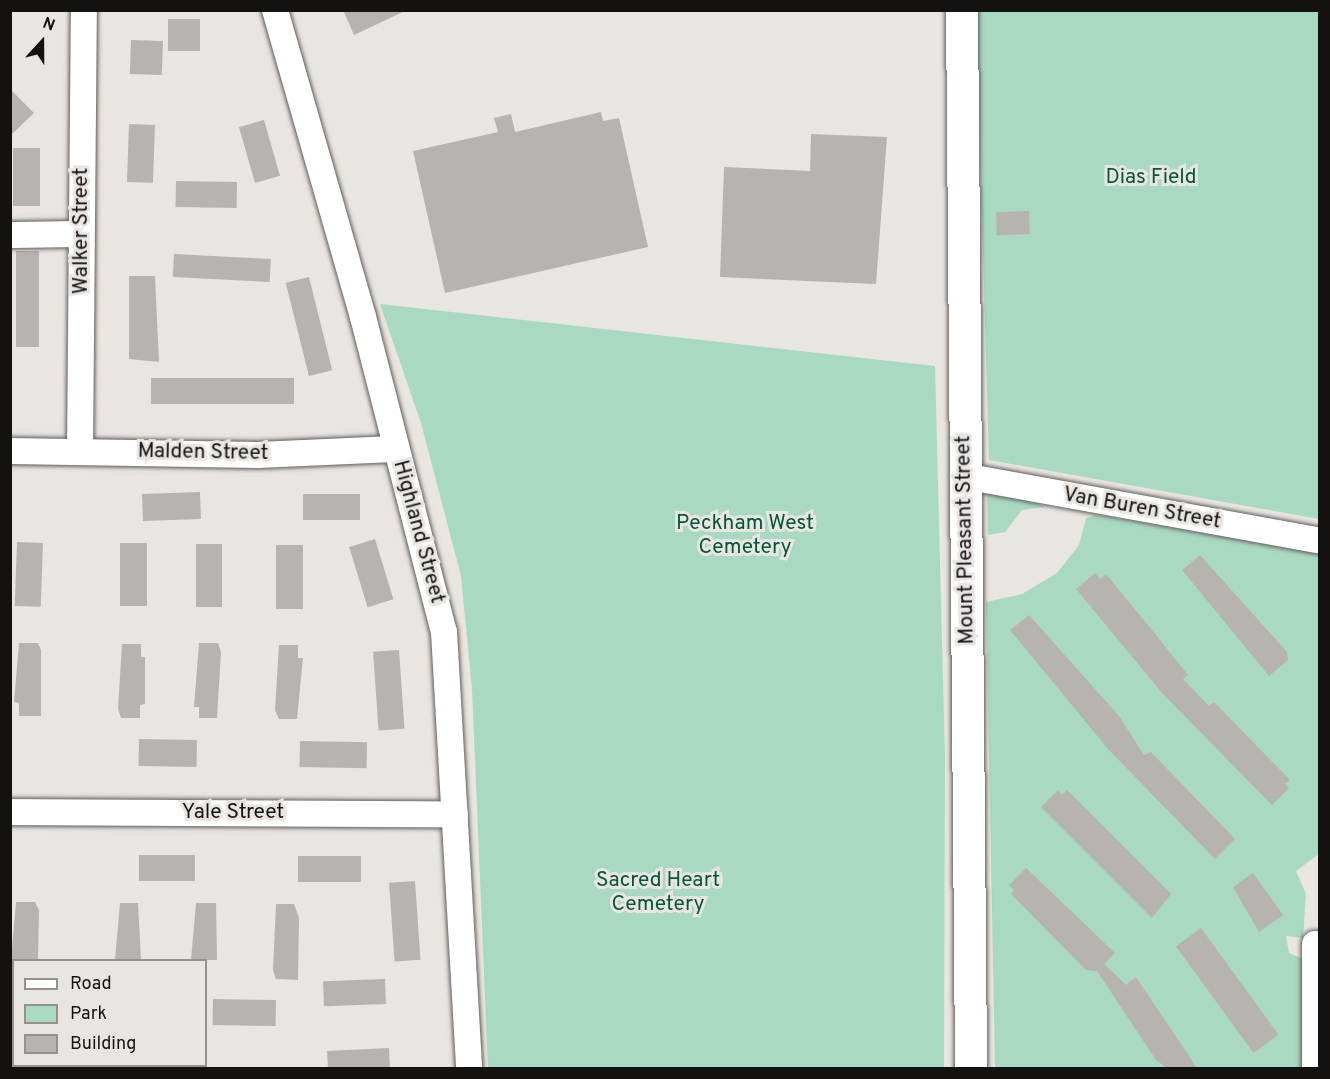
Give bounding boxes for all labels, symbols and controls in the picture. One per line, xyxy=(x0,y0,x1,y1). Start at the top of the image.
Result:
north arrow xyxy=(12,12,72,72)
text: N xyxy=(39,14,57,37)
park label: Dias Field xyxy=(1105,165,1197,191)
street label: Walker Street xyxy=(69,168,95,294)
street label: Mount Pleasant Street xyxy=(952,435,980,645)
street label: Malden Street xyxy=(137,439,269,467)
street label: Highland Street xyxy=(387,458,449,606)
street label: Van Buren Street xyxy=(1061,483,1223,535)
park label: Peckham West Cemetery xyxy=(676,511,814,561)
street label: Yale Street xyxy=(182,800,284,826)
park label: Sacred Heart Cemetery xyxy=(596,868,720,918)
legend xyxy=(12,959,207,1067)
text: Road xyxy=(70,973,112,996)
text: Park xyxy=(70,1003,107,1026)
text: Building xyxy=(70,1033,136,1056)

